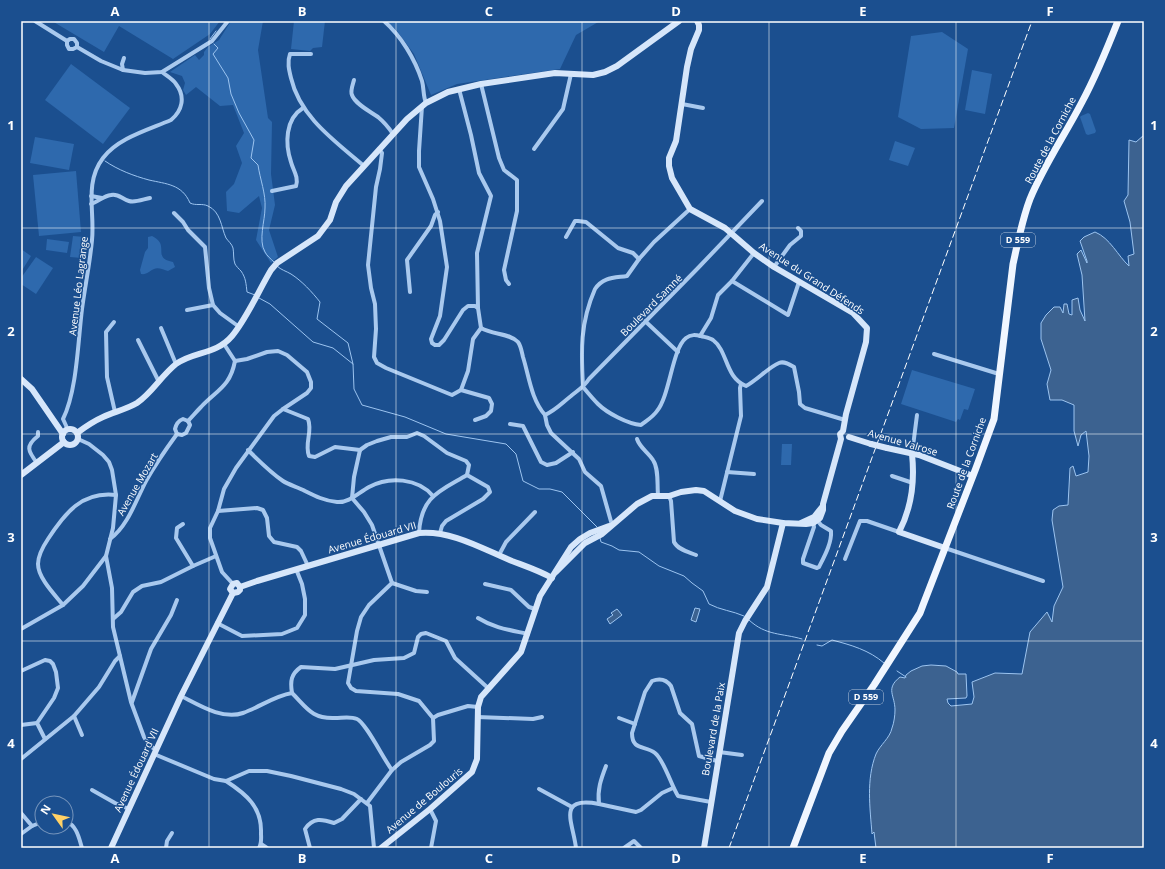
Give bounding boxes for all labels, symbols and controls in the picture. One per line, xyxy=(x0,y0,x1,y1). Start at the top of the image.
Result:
text: A xyxy=(111,2,120,20)
text: B xyxy=(298,2,307,20)
text: C xyxy=(485,2,493,20)
text: D xyxy=(671,2,681,20)
text: E xyxy=(859,2,867,20)
text: F xyxy=(1046,2,1054,20)
street label: Route de la Corniche xyxy=(1021,94,1079,186)
text: 1 xyxy=(7,116,15,134)
text: 1 xyxy=(1150,116,1158,134)
road number: D 559 xyxy=(1001,233,1035,247)
street label: Avenue Léo Lagrange xyxy=(65,235,91,336)
street label: Avenue du Grand Défends xyxy=(757,239,868,317)
street label: Boulevard Samné xyxy=(617,271,685,339)
text: 2 xyxy=(7,322,15,340)
text: 2 xyxy=(1150,322,1158,340)
street label: Route de la Corniche xyxy=(943,415,989,511)
street label: Avenue Valrose xyxy=(866,425,940,459)
street label: Avenue Mozart xyxy=(113,450,161,518)
street label: Avenue Édouard VII xyxy=(326,518,418,556)
text: 3 xyxy=(7,528,15,546)
text: 3 xyxy=(1150,528,1158,546)
street label: Boulevard de la Paix xyxy=(698,681,728,777)
road number: D 559 xyxy=(849,690,883,704)
street label: Avenue Édouard VII xyxy=(110,726,162,814)
text: 4 xyxy=(7,734,15,752)
text: 4 xyxy=(1150,734,1158,752)
street label: Avenue de Boulouris xyxy=(383,764,466,836)
north arrow xyxy=(34,795,74,835)
text: N xyxy=(36,801,54,817)
text: A xyxy=(111,849,120,867)
text: B xyxy=(298,849,307,867)
text: C xyxy=(485,849,493,867)
text: D xyxy=(671,849,681,867)
text: E xyxy=(859,849,867,867)
text: F xyxy=(1046,849,1054,867)

